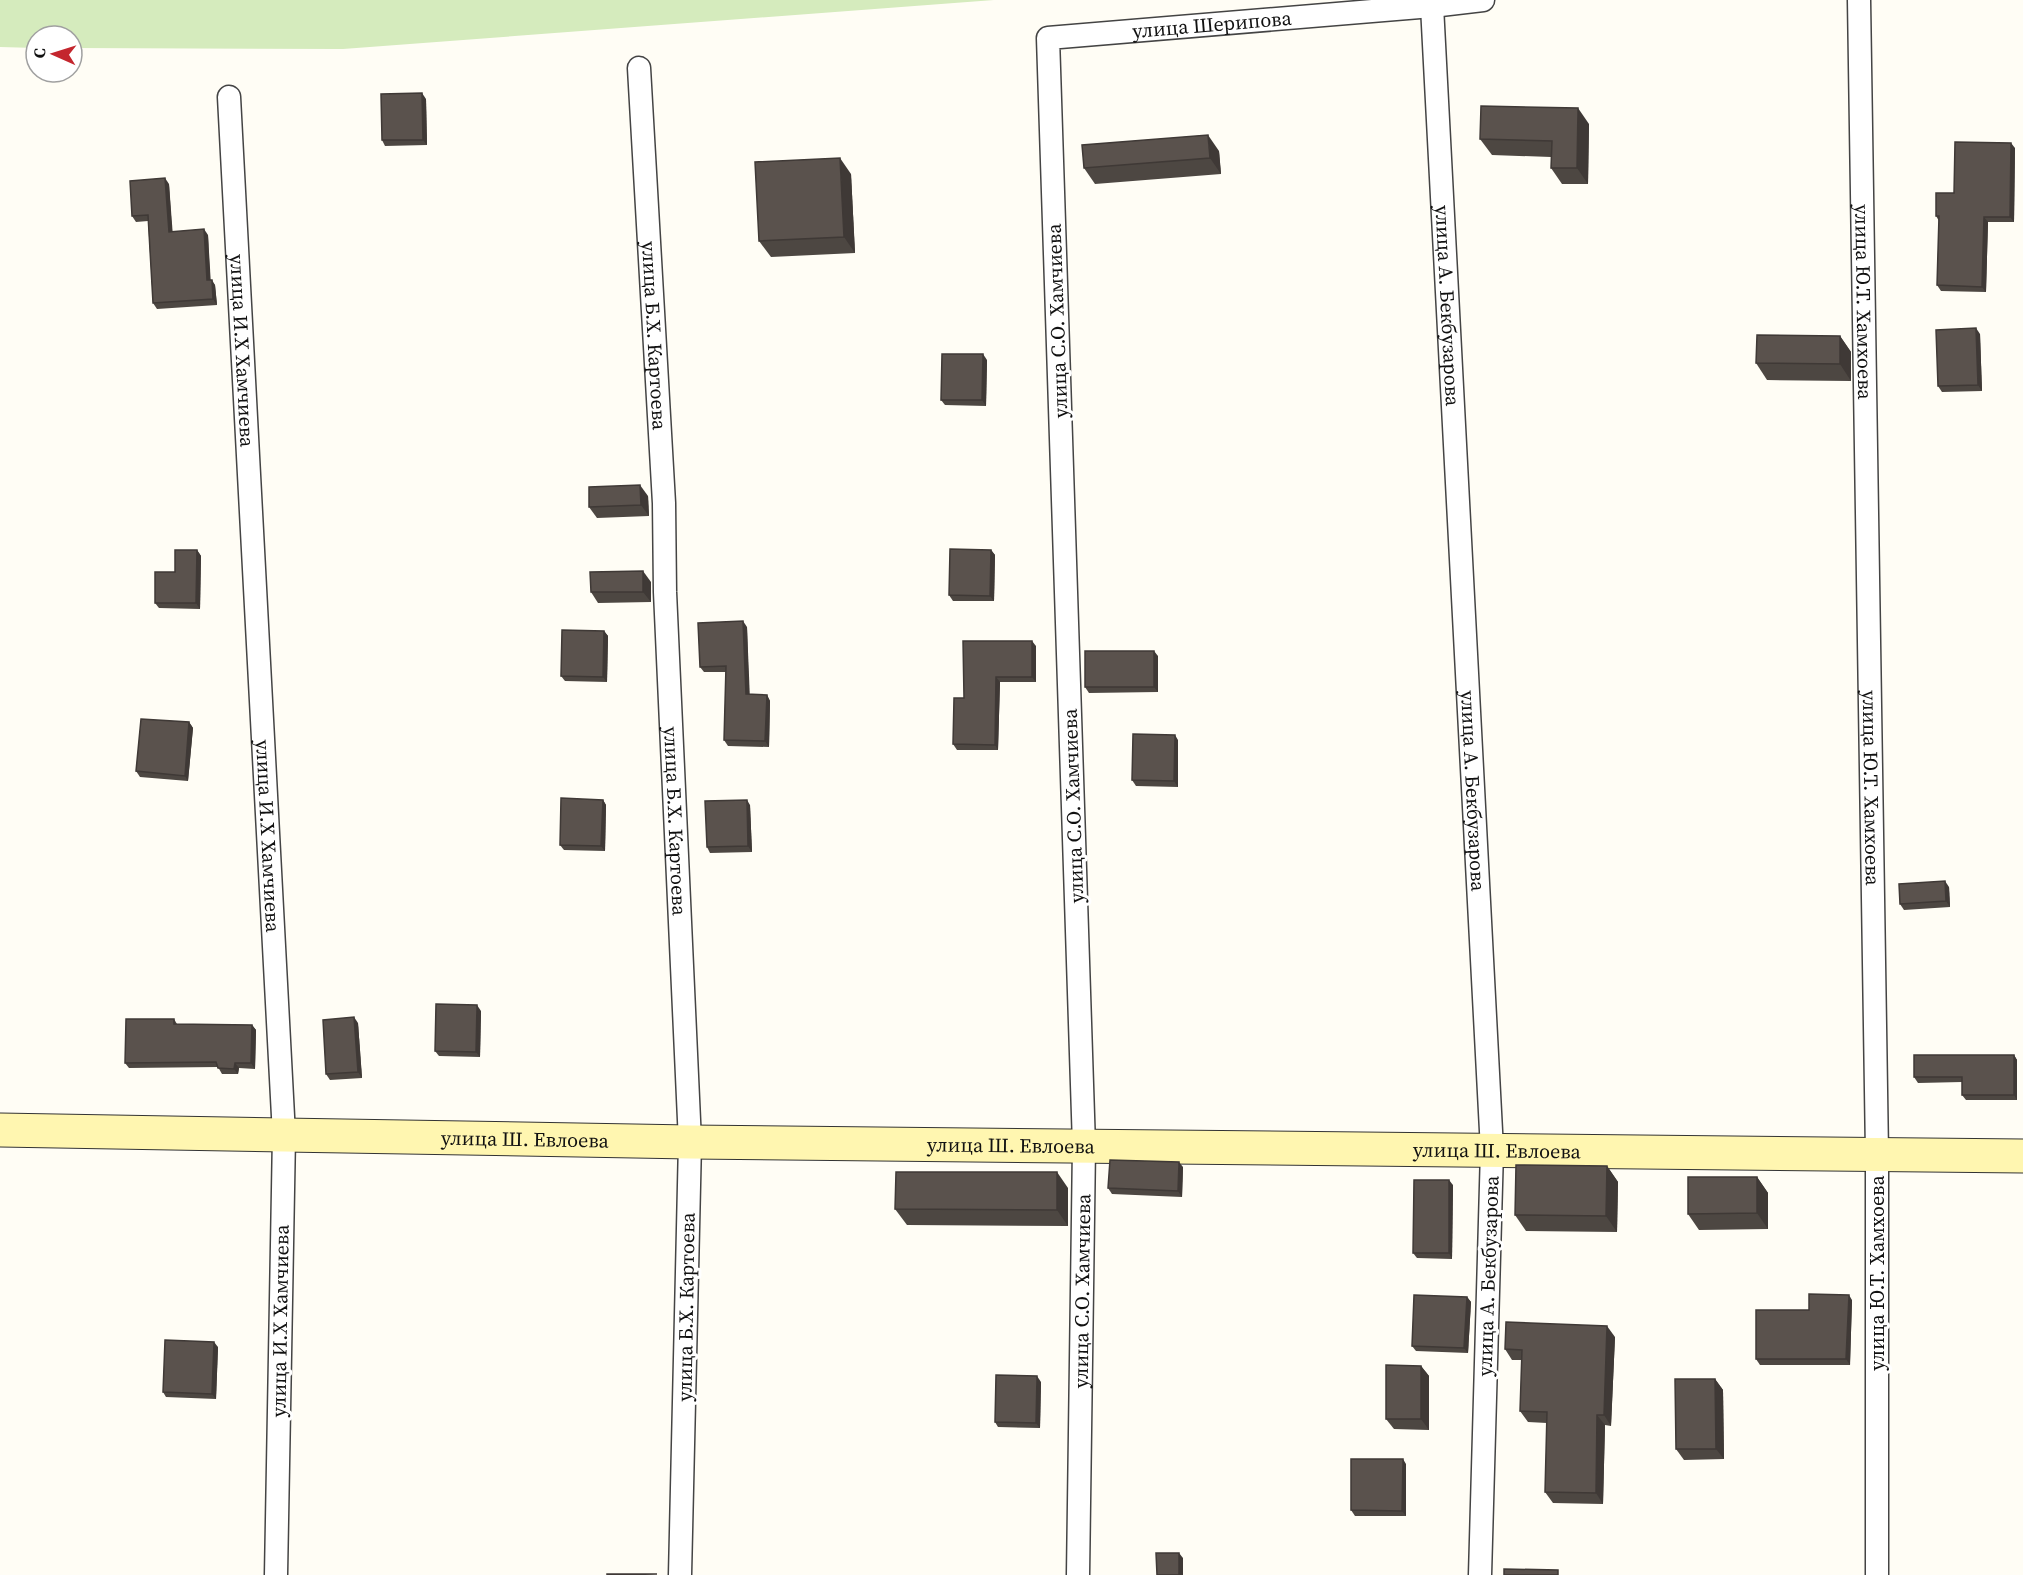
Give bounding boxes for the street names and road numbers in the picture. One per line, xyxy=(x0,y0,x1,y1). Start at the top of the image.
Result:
street label: улица Шерипова xyxy=(1131,4,1293,45)
street label: улица А. Бекбузарова xyxy=(1428,204,1467,408)
street label: улица Ю.Т. Хамхоева xyxy=(1848,204,1879,401)
street label: улица С.О. Хамчиева xyxy=(1040,222,1074,419)
street label: улица Б.Х. Картоева xyxy=(635,240,674,432)
street label: улица И.Х Хамчиева xyxy=(223,254,262,449)
street label: улица А. Бекбузарова xyxy=(1454,690,1492,893)
street label: улица Ю.Т. Хамхоева xyxy=(1856,690,1887,887)
street label: улица С.О. Хамчиева xyxy=(1056,707,1090,904)
street label: улица Б.Х. Картоева xyxy=(657,726,694,917)
street label: улица И.Х Хамчиева xyxy=(249,739,287,934)
street label: улица Ш. Евлоева xyxy=(441,1124,610,1155)
street label: улица Ш. Евлоева xyxy=(927,1130,1096,1160)
street label: улица Ш. Евлоева xyxy=(1413,1136,1582,1165)
street label: улица А. Бекбузарова xyxy=(1470,1174,1506,1377)
street label: улица Ю.Т. Хамхоева xyxy=(1863,1175,1891,1371)
street label: улица С.О. Хамчиева xyxy=(1067,1193,1097,1389)
street label: улица Б.Х. Картоева xyxy=(670,1211,702,1402)
street label: улица И.Х Хамчиева xyxy=(264,1224,296,1418)

